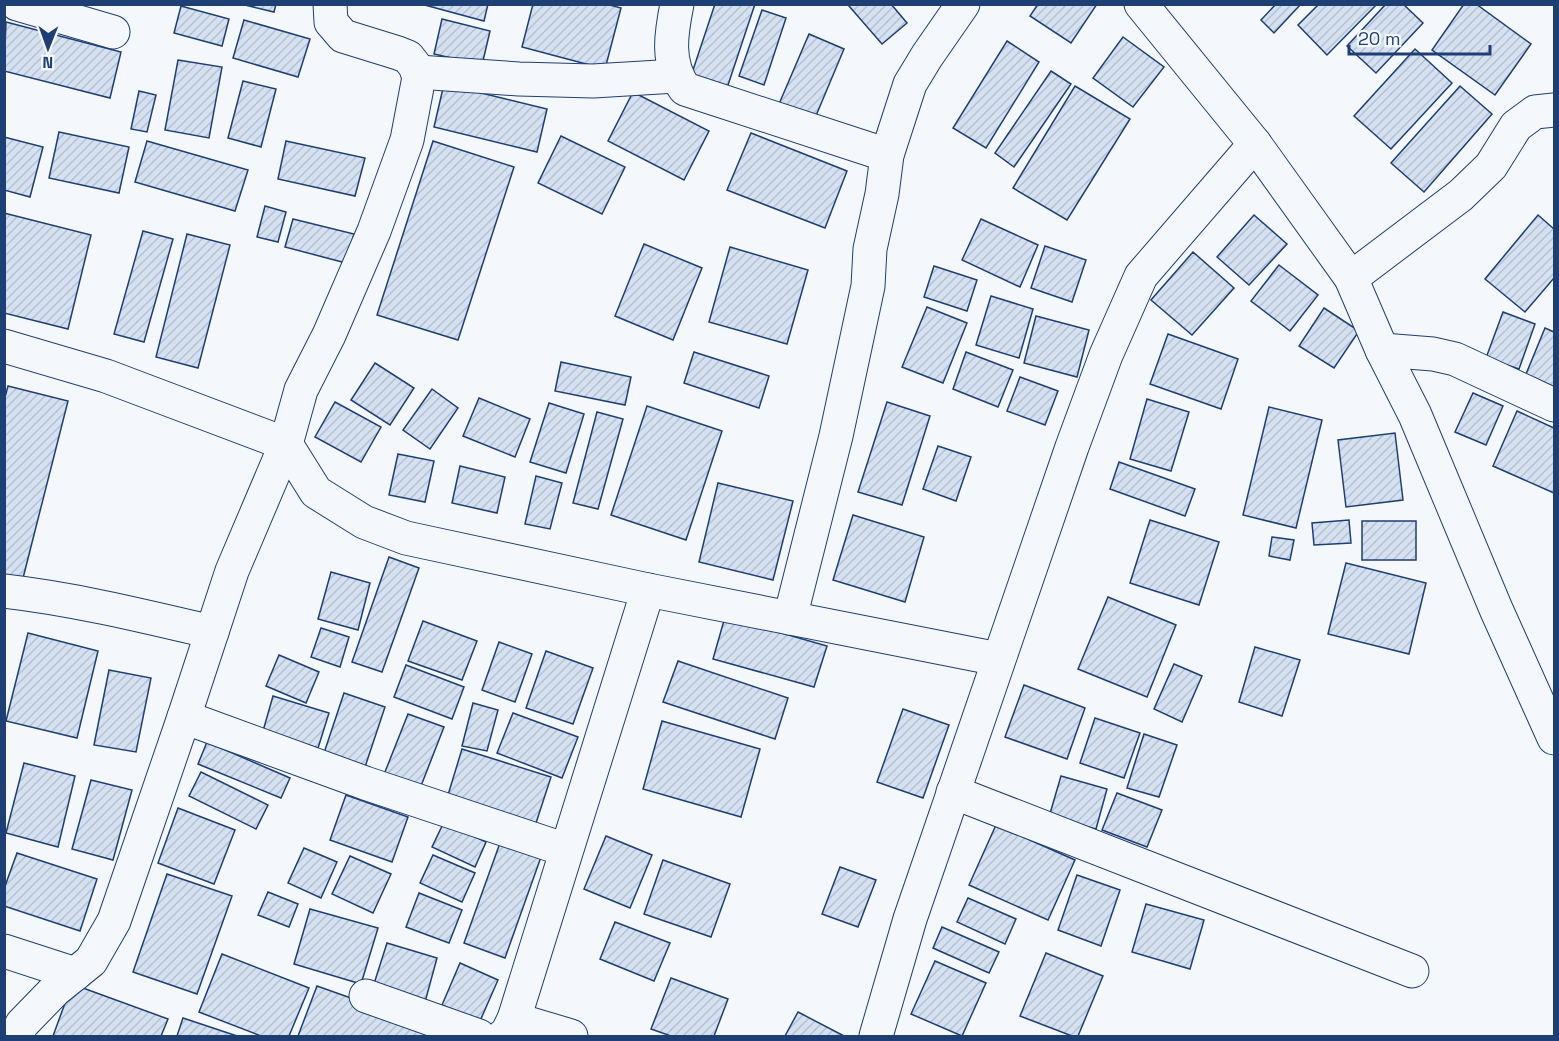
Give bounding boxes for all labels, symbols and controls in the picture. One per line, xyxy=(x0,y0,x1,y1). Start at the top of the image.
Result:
north arrow xyxy=(18,18,78,78)
scale bar xyxy=(1349,18,1490,56)
text: 20 m xyxy=(1358,27,1401,50)
text: N xyxy=(42,52,53,73)

